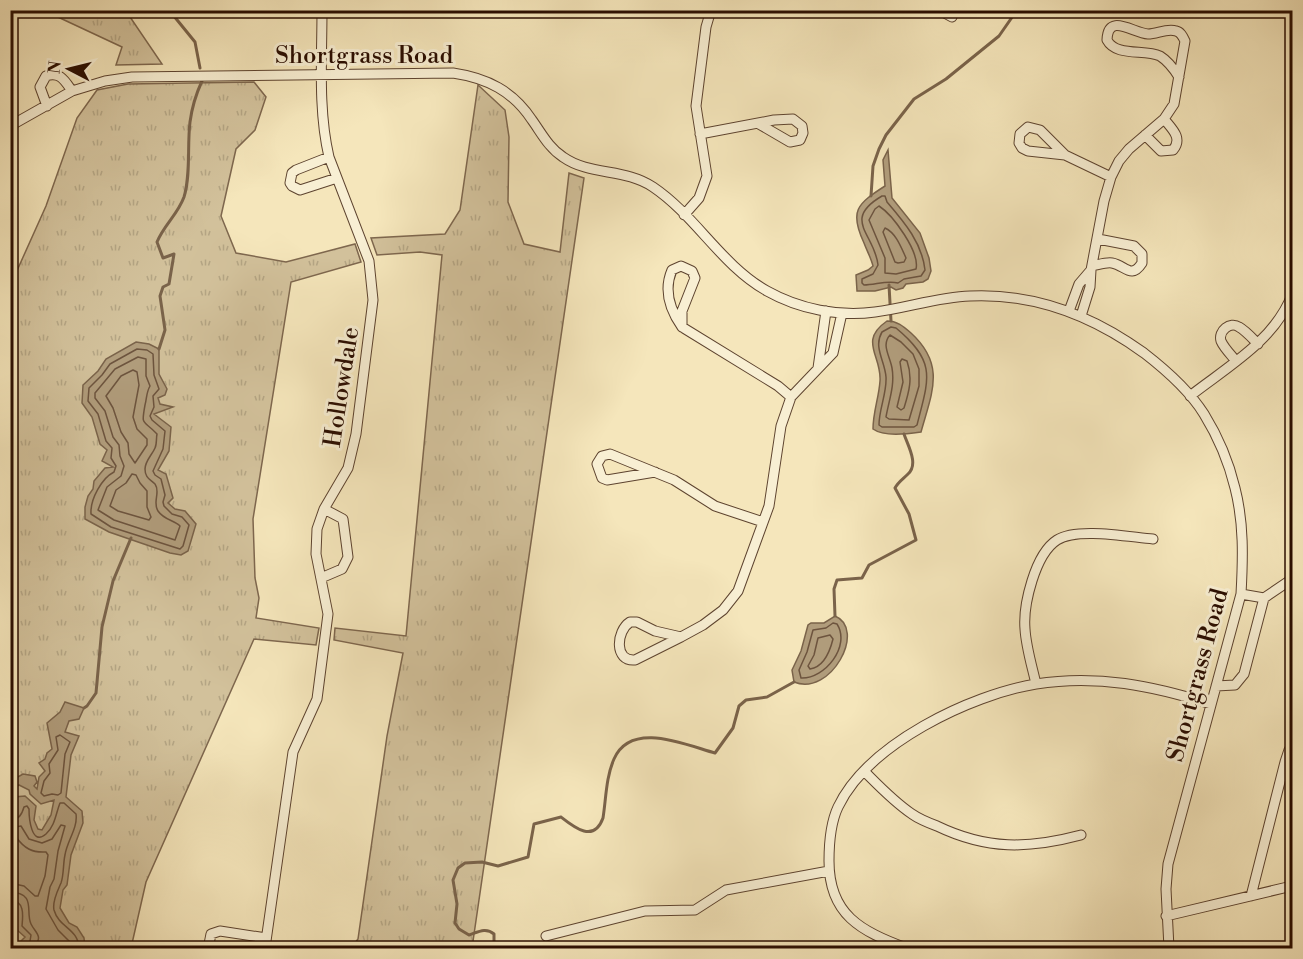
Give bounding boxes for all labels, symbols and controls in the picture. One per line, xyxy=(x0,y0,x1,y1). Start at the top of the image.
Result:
north arrow xyxy=(39,39,99,99)
street label: Shortgrass Road xyxy=(275,41,453,71)
text: N xyxy=(44,59,66,75)
street label: Hollowdale xyxy=(318,325,366,450)
street label: Shortgrass Road xyxy=(1160,585,1236,765)

